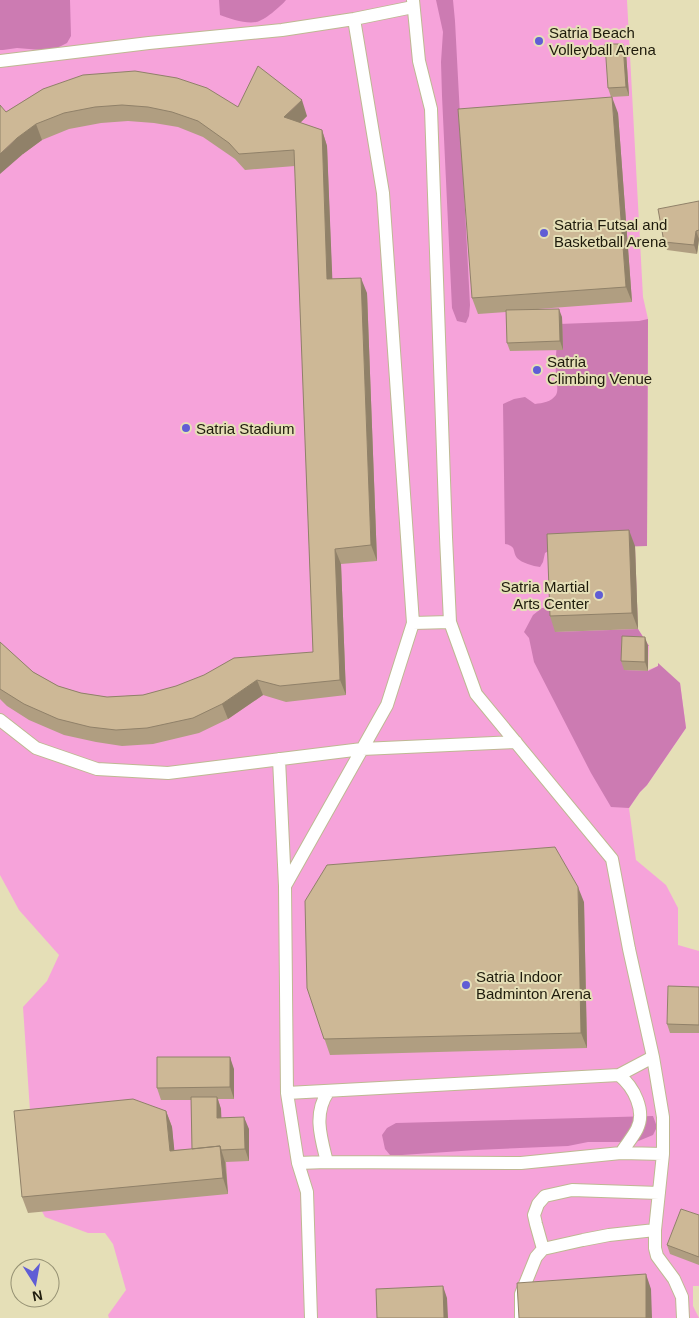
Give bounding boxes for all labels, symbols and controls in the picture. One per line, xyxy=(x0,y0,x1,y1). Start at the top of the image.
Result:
place label: Satria Beach Volleyball Arena xyxy=(549,24,656,58)
marker: Satria Beach Volleyball Arena xyxy=(533,35,545,47)
place label: Satria Futsal and Basketball Arena xyxy=(554,216,667,250)
marker: Satria Futsal and Basketball Arena xyxy=(538,227,550,239)
place label: Satria Climbing Venue xyxy=(547,353,652,387)
marker: Satria Climbing Venue xyxy=(531,364,543,376)
place label: Satria Stadium xyxy=(196,420,294,437)
marker: Satria Stadium xyxy=(180,422,192,434)
place label: Satria Martial Arts Center xyxy=(501,578,589,612)
marker: Satria Martial Arts Center xyxy=(593,589,605,601)
place label: Satria Indoor Badminton Arena xyxy=(476,968,592,1002)
marker: Satria Indoor Badminton Arena xyxy=(460,979,472,991)
north arrow xyxy=(10,1258,60,1308)
text: N xyxy=(31,1287,44,1305)

